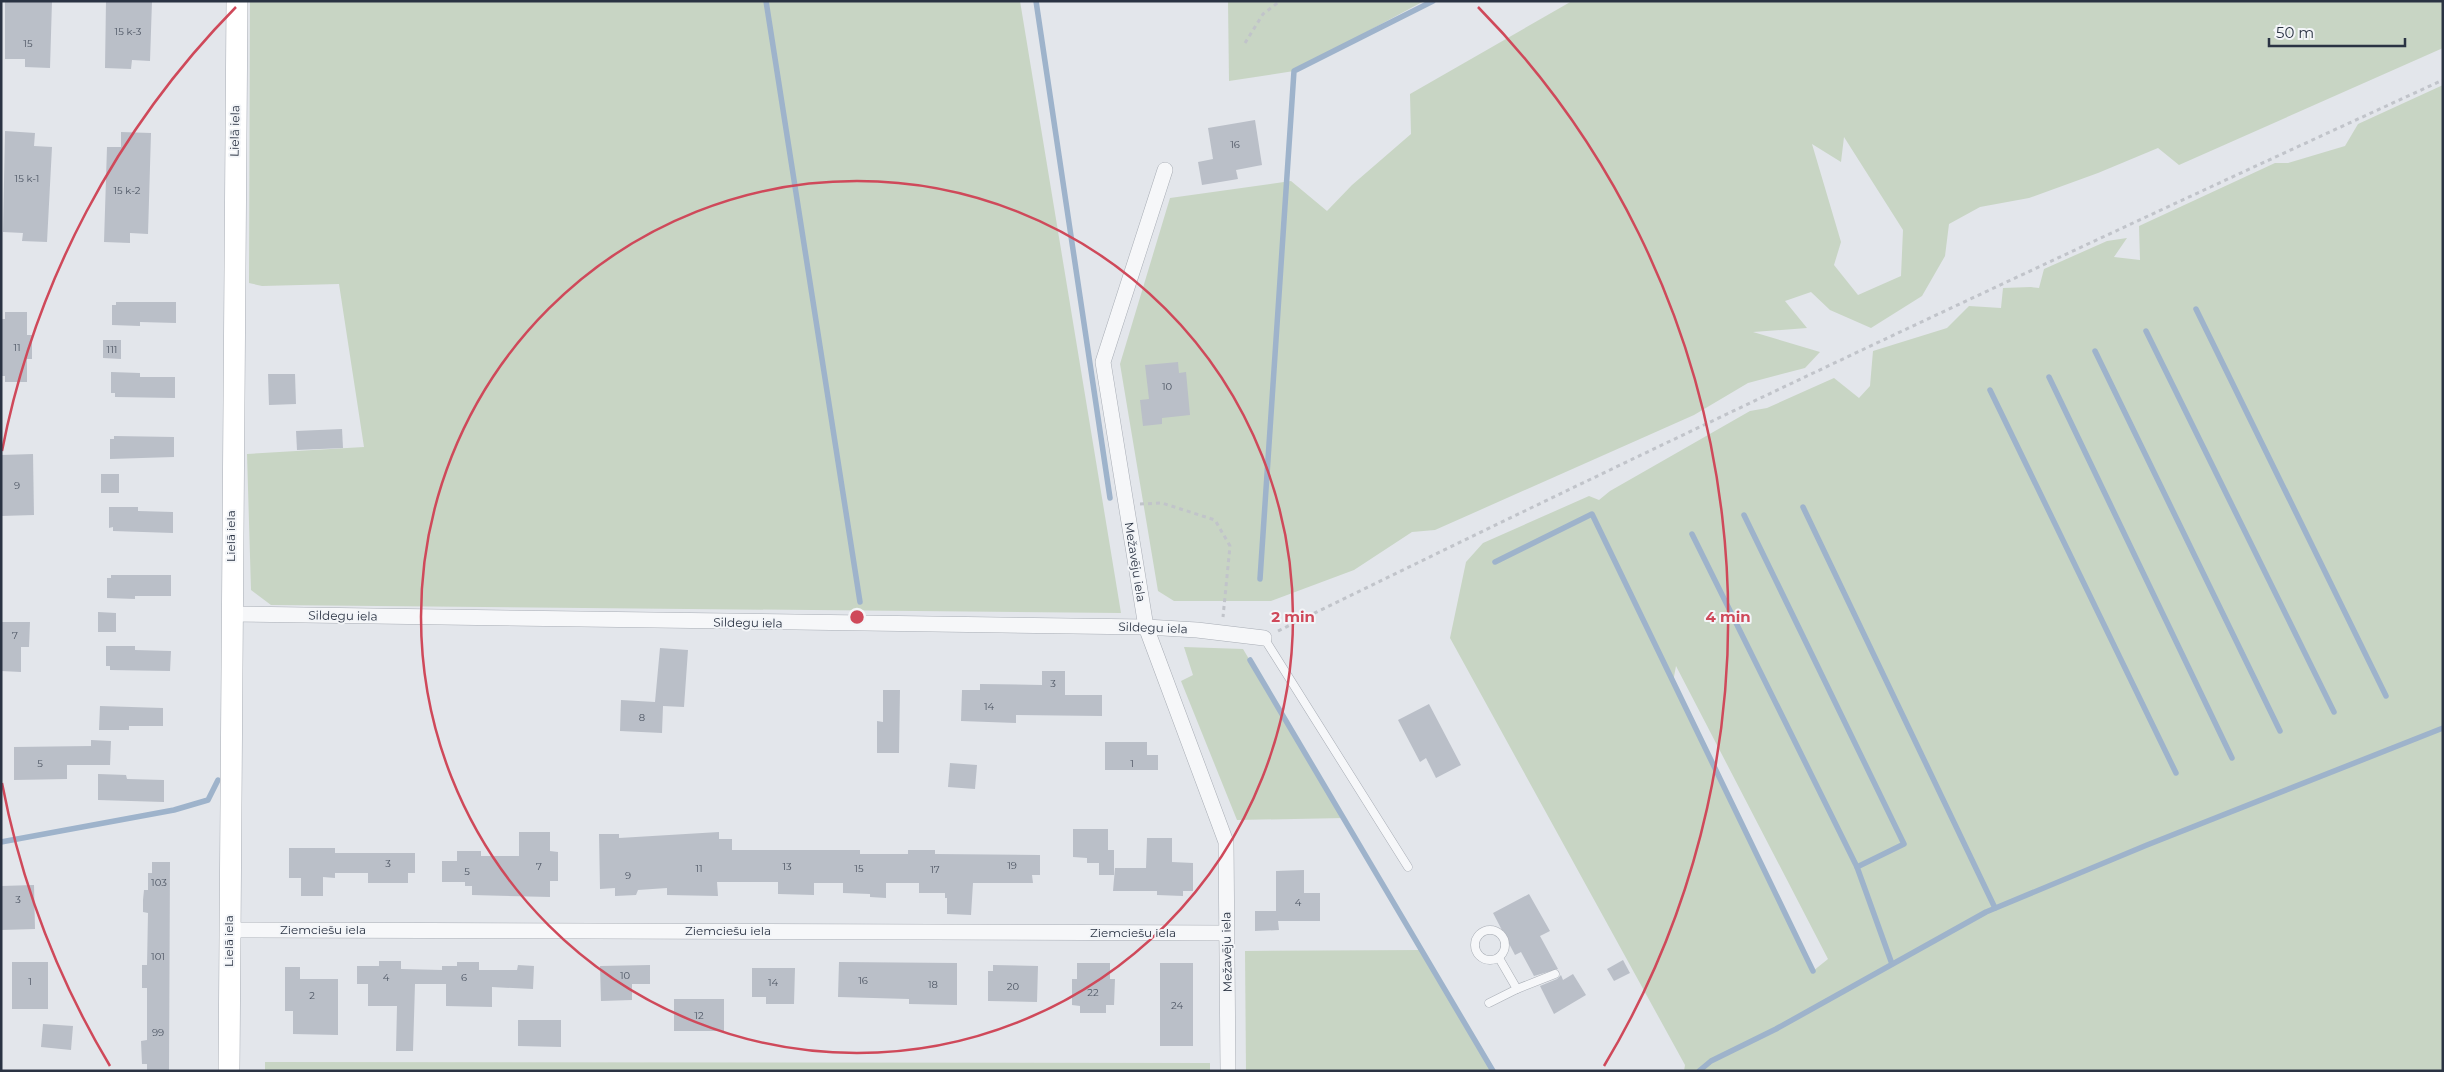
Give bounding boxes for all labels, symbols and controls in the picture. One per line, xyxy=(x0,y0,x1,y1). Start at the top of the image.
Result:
scale bar xyxy=(2269,15,2405,47)
text: 50 m xyxy=(2276,23,2314,42)
house number: 15 k-3 xyxy=(115,25,142,38)
house number: 15 xyxy=(23,37,33,50)
street label: Lielā iela xyxy=(227,105,242,157)
house number: 16 xyxy=(1230,138,1240,151)
house number: 15 k-1 xyxy=(15,172,39,185)
house number: 15 k-2 xyxy=(113,184,141,197)
house number: 11 xyxy=(13,341,21,354)
house number: 111 xyxy=(107,343,117,356)
house number: 10 xyxy=(1162,380,1172,393)
house number: 9 xyxy=(14,479,20,492)
street label: Lielā iela xyxy=(223,510,238,562)
street label: Mežavēju iela xyxy=(1122,521,1149,603)
street label: Sildegu iela xyxy=(308,607,378,624)
text: 2 min xyxy=(1271,607,1315,626)
text: 4 min xyxy=(1705,607,1751,626)
centre of rings xyxy=(848,608,866,626)
street label: Sildegu iela xyxy=(713,614,783,631)
street label: Sildegu iela xyxy=(1118,619,1188,636)
house number: 7 xyxy=(12,629,18,642)
house number: 3 xyxy=(1050,677,1056,690)
house number: 14 xyxy=(984,700,994,713)
house number: 8 xyxy=(639,711,645,724)
house number: 5 xyxy=(37,757,43,770)
house number: 1 xyxy=(1130,757,1134,770)
house number: 3 xyxy=(385,857,391,870)
house number: 19 xyxy=(1007,859,1017,872)
house number: 7 xyxy=(536,860,542,873)
house number: 13 xyxy=(782,860,792,873)
house number: 11 xyxy=(695,862,703,875)
house number: 15 xyxy=(854,862,864,875)
house number: 17 xyxy=(930,863,940,876)
house number: 5 xyxy=(464,865,470,878)
house number: 9 xyxy=(625,869,631,882)
house number: 103 xyxy=(151,876,167,889)
house number: 3 xyxy=(15,893,21,906)
house number: 4 xyxy=(1295,896,1302,909)
street label: Mežavēju iela xyxy=(1218,912,1235,992)
street label: Lielā iela xyxy=(221,915,236,967)
street label: Ziemciešu iela xyxy=(280,922,366,937)
street label: Ziemciešu iela xyxy=(685,923,771,938)
street label: Ziemciešu iela xyxy=(1090,925,1176,940)
house number: 101 xyxy=(151,950,165,963)
house number: 10 xyxy=(620,969,630,982)
house number: 4 xyxy=(383,971,390,984)
house number: 6 xyxy=(461,971,467,984)
house number: 16 xyxy=(858,974,868,987)
house number: 1 xyxy=(28,975,32,988)
house number: 14 xyxy=(768,976,778,989)
house number: 18 xyxy=(928,978,938,991)
house number: 20 xyxy=(1007,980,1020,993)
house number: 22 xyxy=(1087,986,1099,999)
house number: 2 xyxy=(309,989,315,1002)
house number: 24 xyxy=(1171,999,1183,1012)
house number: 12 xyxy=(694,1009,704,1022)
house number: 99 xyxy=(152,1026,164,1039)

